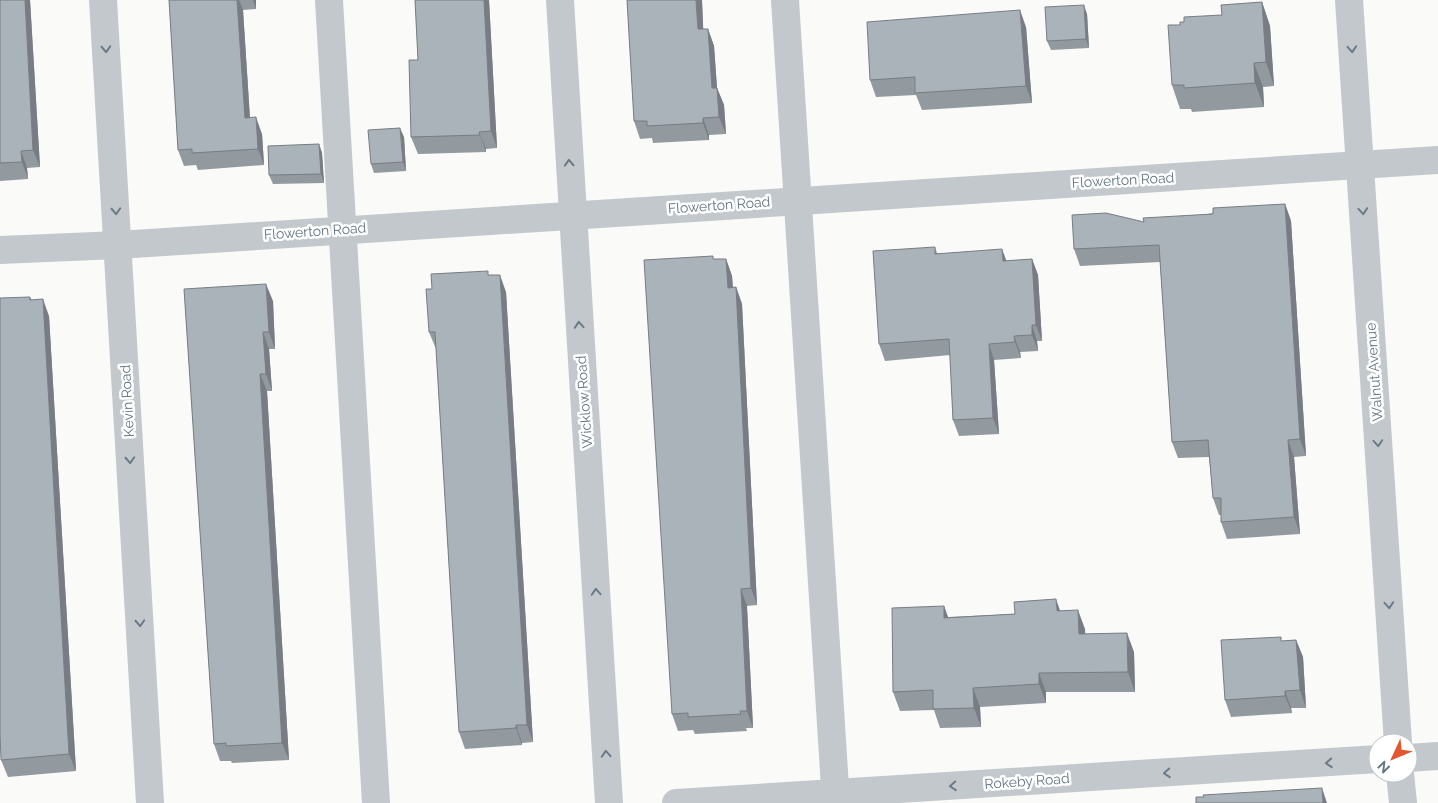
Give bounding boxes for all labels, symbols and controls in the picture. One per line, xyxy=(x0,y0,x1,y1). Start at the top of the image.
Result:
one-way arrow xyxy=(101,45,112,53)
one-way arrow xyxy=(1347,45,1358,53)
one-way arrow xyxy=(564,159,575,167)
street label: Flowerton Road xyxy=(1071,169,1175,191)
street label: Flowerton Road xyxy=(667,193,771,217)
one-way arrow xyxy=(110,207,121,215)
one-way arrow xyxy=(1357,207,1368,215)
street label: Flowerton Road xyxy=(263,219,367,243)
one-way arrow xyxy=(574,321,585,329)
street label: Walnut Avenue xyxy=(1363,322,1385,422)
street label: Wicklow Road xyxy=(573,355,595,449)
street label: Kevin Road xyxy=(117,364,137,438)
one-way arrow xyxy=(1373,439,1384,447)
one-way arrow xyxy=(125,457,136,465)
one-way arrow xyxy=(590,588,601,596)
one-way arrow xyxy=(1384,601,1395,609)
one-way arrow xyxy=(134,619,145,627)
north arrow xyxy=(1368,733,1418,783)
one-way arrow xyxy=(601,750,612,758)
one-way arrow xyxy=(1325,757,1333,768)
text: N xyxy=(1374,758,1393,776)
one-way arrow xyxy=(1163,767,1171,778)
street label: Rokeby Road xyxy=(984,770,1070,792)
one-way arrow xyxy=(948,780,956,791)

